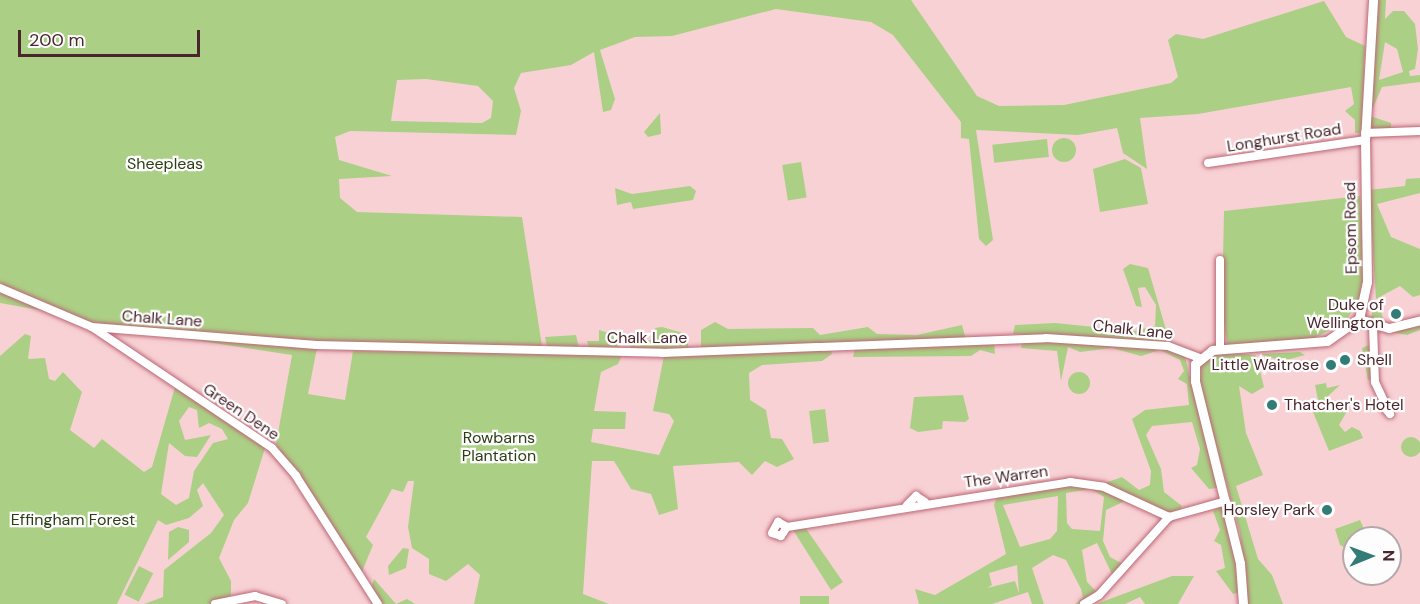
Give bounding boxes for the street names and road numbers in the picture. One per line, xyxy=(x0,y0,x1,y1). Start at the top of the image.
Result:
street label: Longhurst Road xyxy=(1225,119,1343,157)
street label: Epsom Road xyxy=(1341,182,1361,274)
street label: Chalk Lane xyxy=(121,307,203,331)
street label: Chalk Lane xyxy=(1092,316,1174,344)
street label: Chalk Lane xyxy=(607,328,687,348)
street label: Green Dene xyxy=(199,380,283,444)
street label: The Warren xyxy=(963,462,1049,492)

